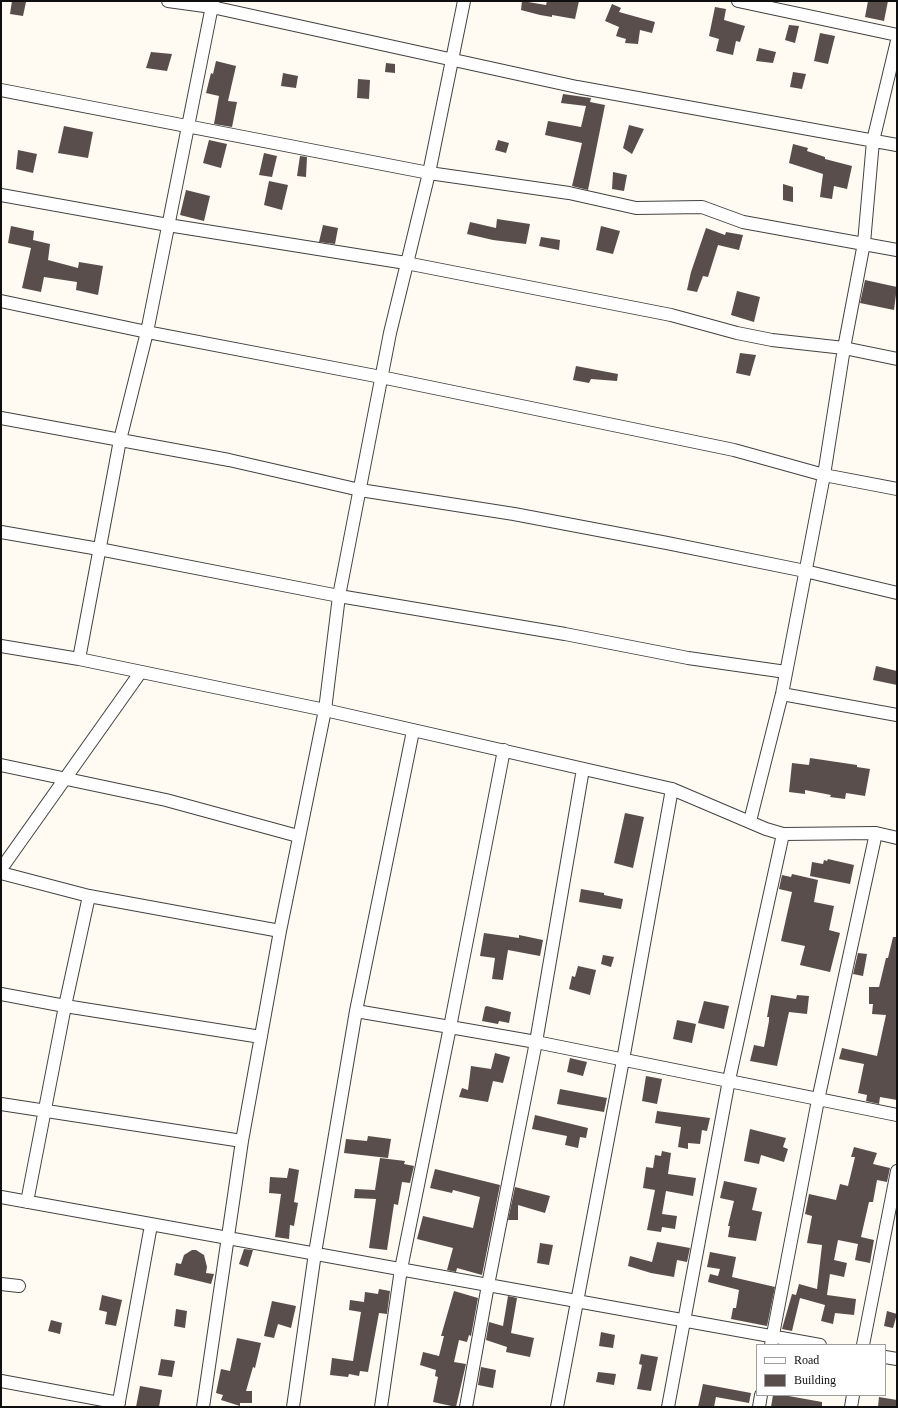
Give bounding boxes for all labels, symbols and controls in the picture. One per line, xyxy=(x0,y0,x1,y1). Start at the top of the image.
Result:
legend xyxy=(756,1344,886,1396)
text: Road xyxy=(794,1353,819,1367)
text: Building xyxy=(794,1373,836,1387)

